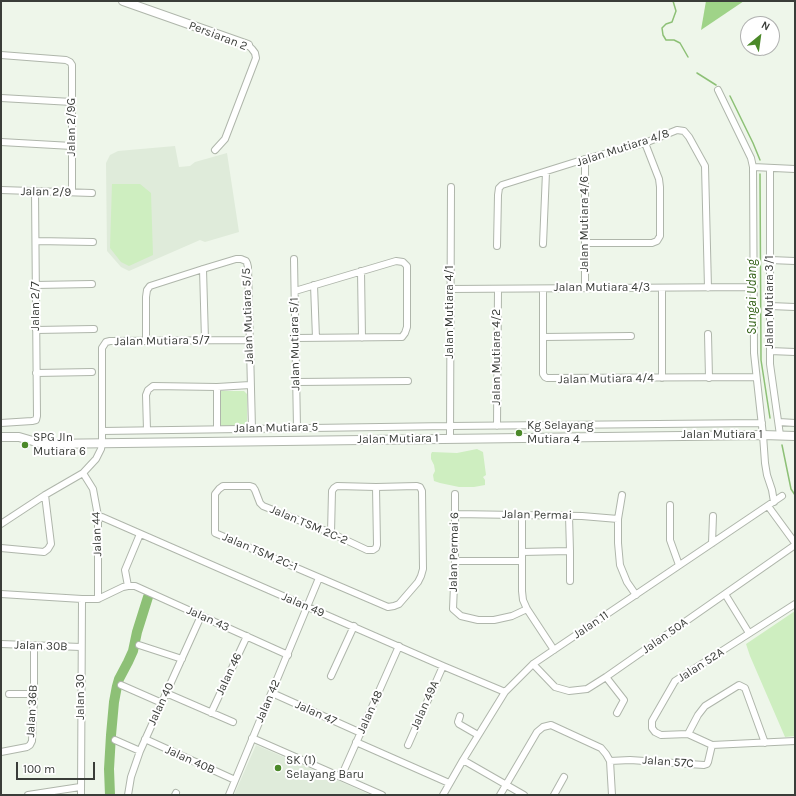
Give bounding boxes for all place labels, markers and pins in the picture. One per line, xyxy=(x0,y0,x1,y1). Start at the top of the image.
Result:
place label: Kg Selayang Mutiara 4 xyxy=(527,419,594,447)
marker: Kg Selayang Mutiara 4 xyxy=(514,428,524,438)
place label: SPG Jln Mutiara 6 xyxy=(33,431,86,459)
marker: SPG Jln Mutiara 6 xyxy=(20,440,30,450)
place label: SK (1) Selayang Baru xyxy=(286,754,364,782)
marker: SK (1) Selayang Baru xyxy=(273,763,283,773)

